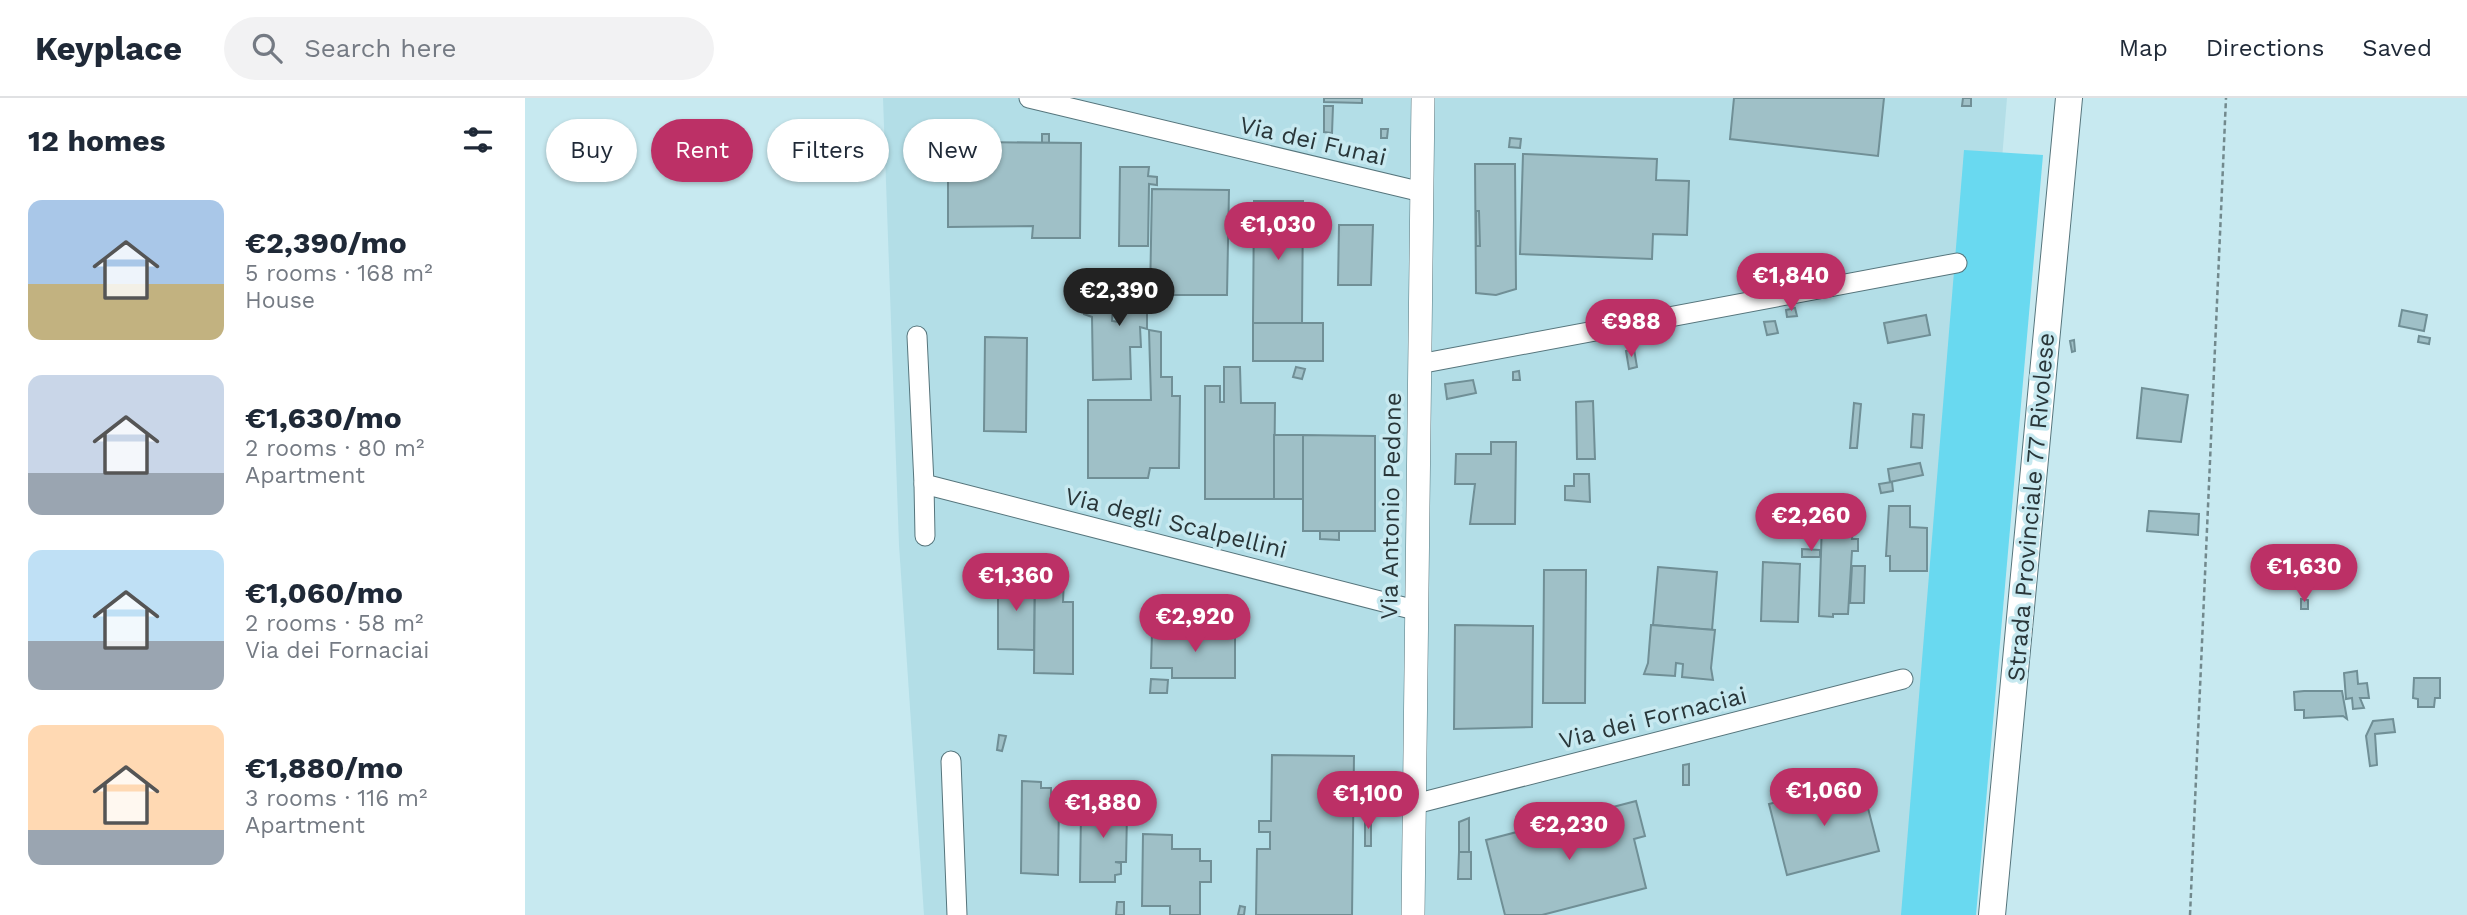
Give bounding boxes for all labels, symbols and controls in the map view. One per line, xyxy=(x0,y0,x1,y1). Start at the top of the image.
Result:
search box xyxy=(224,17,714,80)
text: Keyplace xyxy=(35,29,182,68)
icon: search xyxy=(248,29,286,67)
text: Search here xyxy=(304,33,457,63)
text: Map xyxy=(2119,34,2168,62)
text: Directions xyxy=(2206,34,2324,62)
text: Saved xyxy=(2362,34,2432,62)
street label: Via dei Funai xyxy=(1237,110,1389,172)
chip: Buy xyxy=(546,119,637,182)
chip: Rent xyxy=(651,119,753,182)
chip: Filters xyxy=(767,119,889,182)
chip: New xyxy=(903,119,1002,182)
icon: filters xyxy=(459,121,497,159)
text: 12 homes xyxy=(28,123,166,158)
pin: €1,030 xyxy=(1221,202,1335,262)
text: €1,030 xyxy=(1240,211,1316,238)
text: €2,390/mo xyxy=(245,225,407,260)
icon: home xyxy=(84,228,168,312)
pin: €1,840 xyxy=(1734,254,1848,313)
text: 5 rooms · 168 m² xyxy=(245,260,433,287)
text: €1,840 xyxy=(1753,262,1829,289)
pin: €2,390 xyxy=(1062,268,1176,328)
text: €2,390 xyxy=(1079,277,1159,304)
text: House xyxy=(245,287,315,314)
pin: €988 xyxy=(1590,300,1672,359)
text: €988 xyxy=(1601,308,1661,335)
street label: Strada Provinciale 77 Rivolese xyxy=(2002,331,2060,683)
street label: Via Antonio Pedone xyxy=(1375,392,1407,620)
text: €1,630/mo xyxy=(245,400,402,435)
icon: home xyxy=(84,403,168,487)
text: 2 rooms · 80 m² xyxy=(245,435,424,462)
text: Apartment xyxy=(245,462,365,489)
street label: Via degli Scalpellini xyxy=(1062,482,1290,564)
pin: €2,260 xyxy=(1754,494,1868,553)
text: €2,260 xyxy=(1771,502,1851,529)
pin: €1,630 xyxy=(2247,545,2361,604)
text: €1,630 xyxy=(2266,553,2342,580)
pin: €1,360 xyxy=(959,554,1073,613)
text: €1,360 xyxy=(978,562,1054,589)
text: €1,060/mo xyxy=(245,575,403,610)
icon: home xyxy=(84,578,168,662)
pin: €2,920 xyxy=(1138,594,1252,654)
text: €2,920 xyxy=(1155,603,1235,630)
text: 2 rooms · 58 m² xyxy=(245,610,424,637)
text: Via dei Fornaciai xyxy=(245,637,429,664)
street label: Via dei Fornaciai xyxy=(1556,681,1750,755)
text: €1,880/mo xyxy=(245,750,403,785)
icon: home xyxy=(84,753,168,837)
pin: €1,060 xyxy=(1767,768,1881,828)
pin: €1,100 xyxy=(1311,772,1425,831)
text: €1,060 xyxy=(1786,777,1862,804)
pin: €1,880 xyxy=(1046,780,1160,840)
text: €1,100 xyxy=(1333,780,1403,807)
text: 3 rooms · 116 m² xyxy=(245,785,427,812)
text: €1,880 xyxy=(1065,789,1141,816)
pin: €2,230 xyxy=(1512,802,1626,862)
text: €2,230 xyxy=(1530,811,1608,838)
text: Apartment xyxy=(245,812,365,839)

